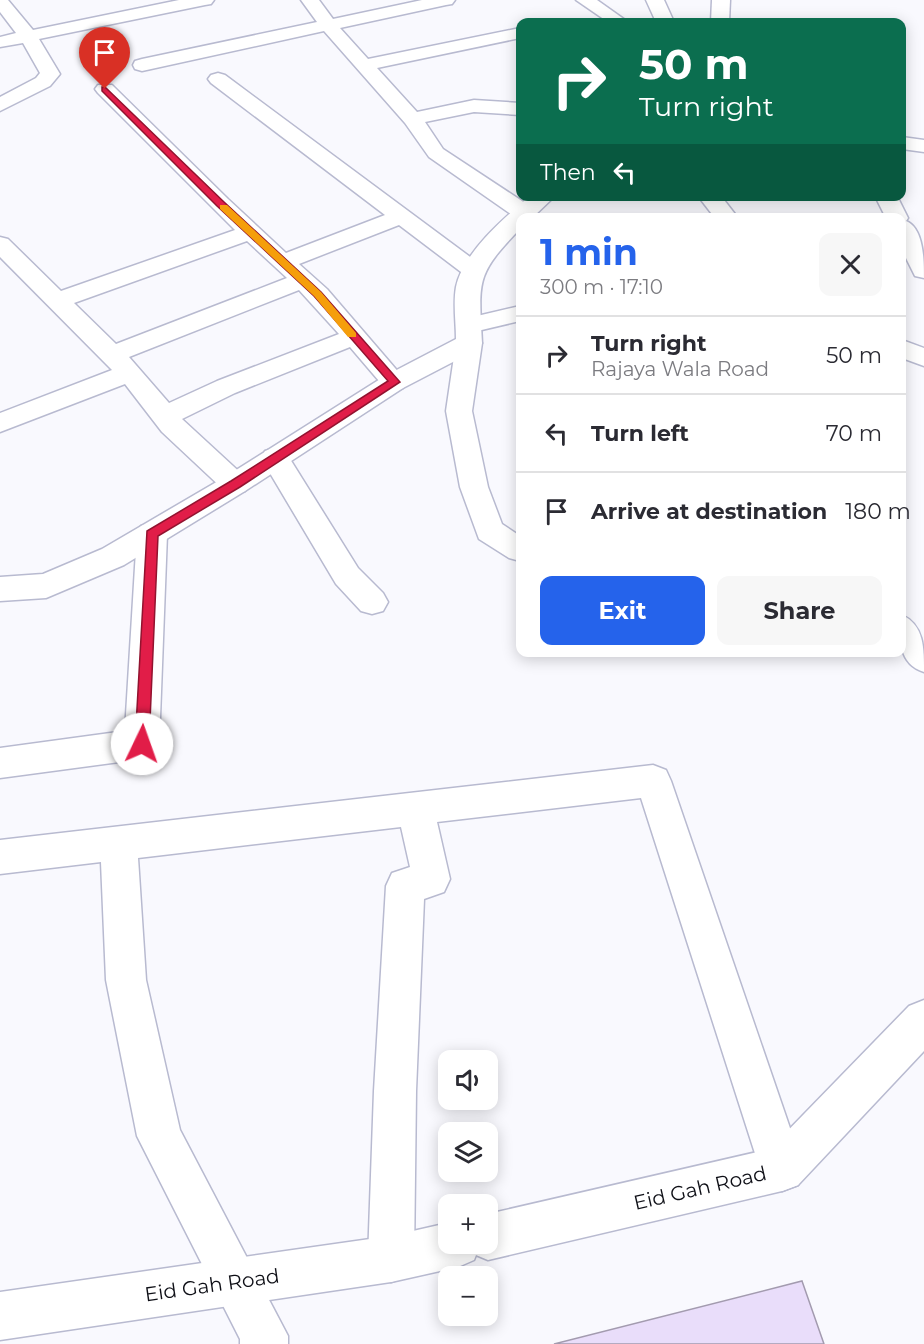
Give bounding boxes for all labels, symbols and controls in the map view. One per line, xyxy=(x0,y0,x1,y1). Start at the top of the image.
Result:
pin xyxy=(79,27,130,89)
icon: arrive xyxy=(88,36,121,69)
text: 50 m xyxy=(639,38,748,90)
icon: right xyxy=(540,42,618,120)
text: Turn right xyxy=(639,90,774,123)
icon: left xyxy=(608,156,641,189)
text: Then xyxy=(540,159,596,186)
text: 1 min xyxy=(540,230,638,274)
button: close xyxy=(819,233,882,296)
text: 300 m · 17:10 xyxy=(540,275,663,299)
text: Turn right xyxy=(591,330,706,357)
icon: right xyxy=(540,339,573,372)
text: 50 m xyxy=(826,342,882,369)
text: Rajaya Wala Road xyxy=(591,357,769,381)
icon: left xyxy=(540,417,573,450)
text: Turn left xyxy=(591,420,689,447)
text: 70 m xyxy=(826,420,882,447)
icon: arrive xyxy=(540,495,573,528)
text: Arrive at destination xyxy=(591,498,827,525)
text: 180 m xyxy=(845,498,911,525)
button: Exit xyxy=(540,576,705,645)
button: Share xyxy=(717,576,882,645)
position arrow xyxy=(110,712,174,776)
map controls xyxy=(438,1050,498,1326)
button: sound xyxy=(438,1050,498,1110)
button: layers xyxy=(438,1122,498,1182)
street label: Eid Gah Road xyxy=(631,1161,769,1215)
button: + xyxy=(438,1194,498,1254)
street label: Eid Gah Road xyxy=(143,1264,281,1306)
button: − xyxy=(438,1266,498,1326)

